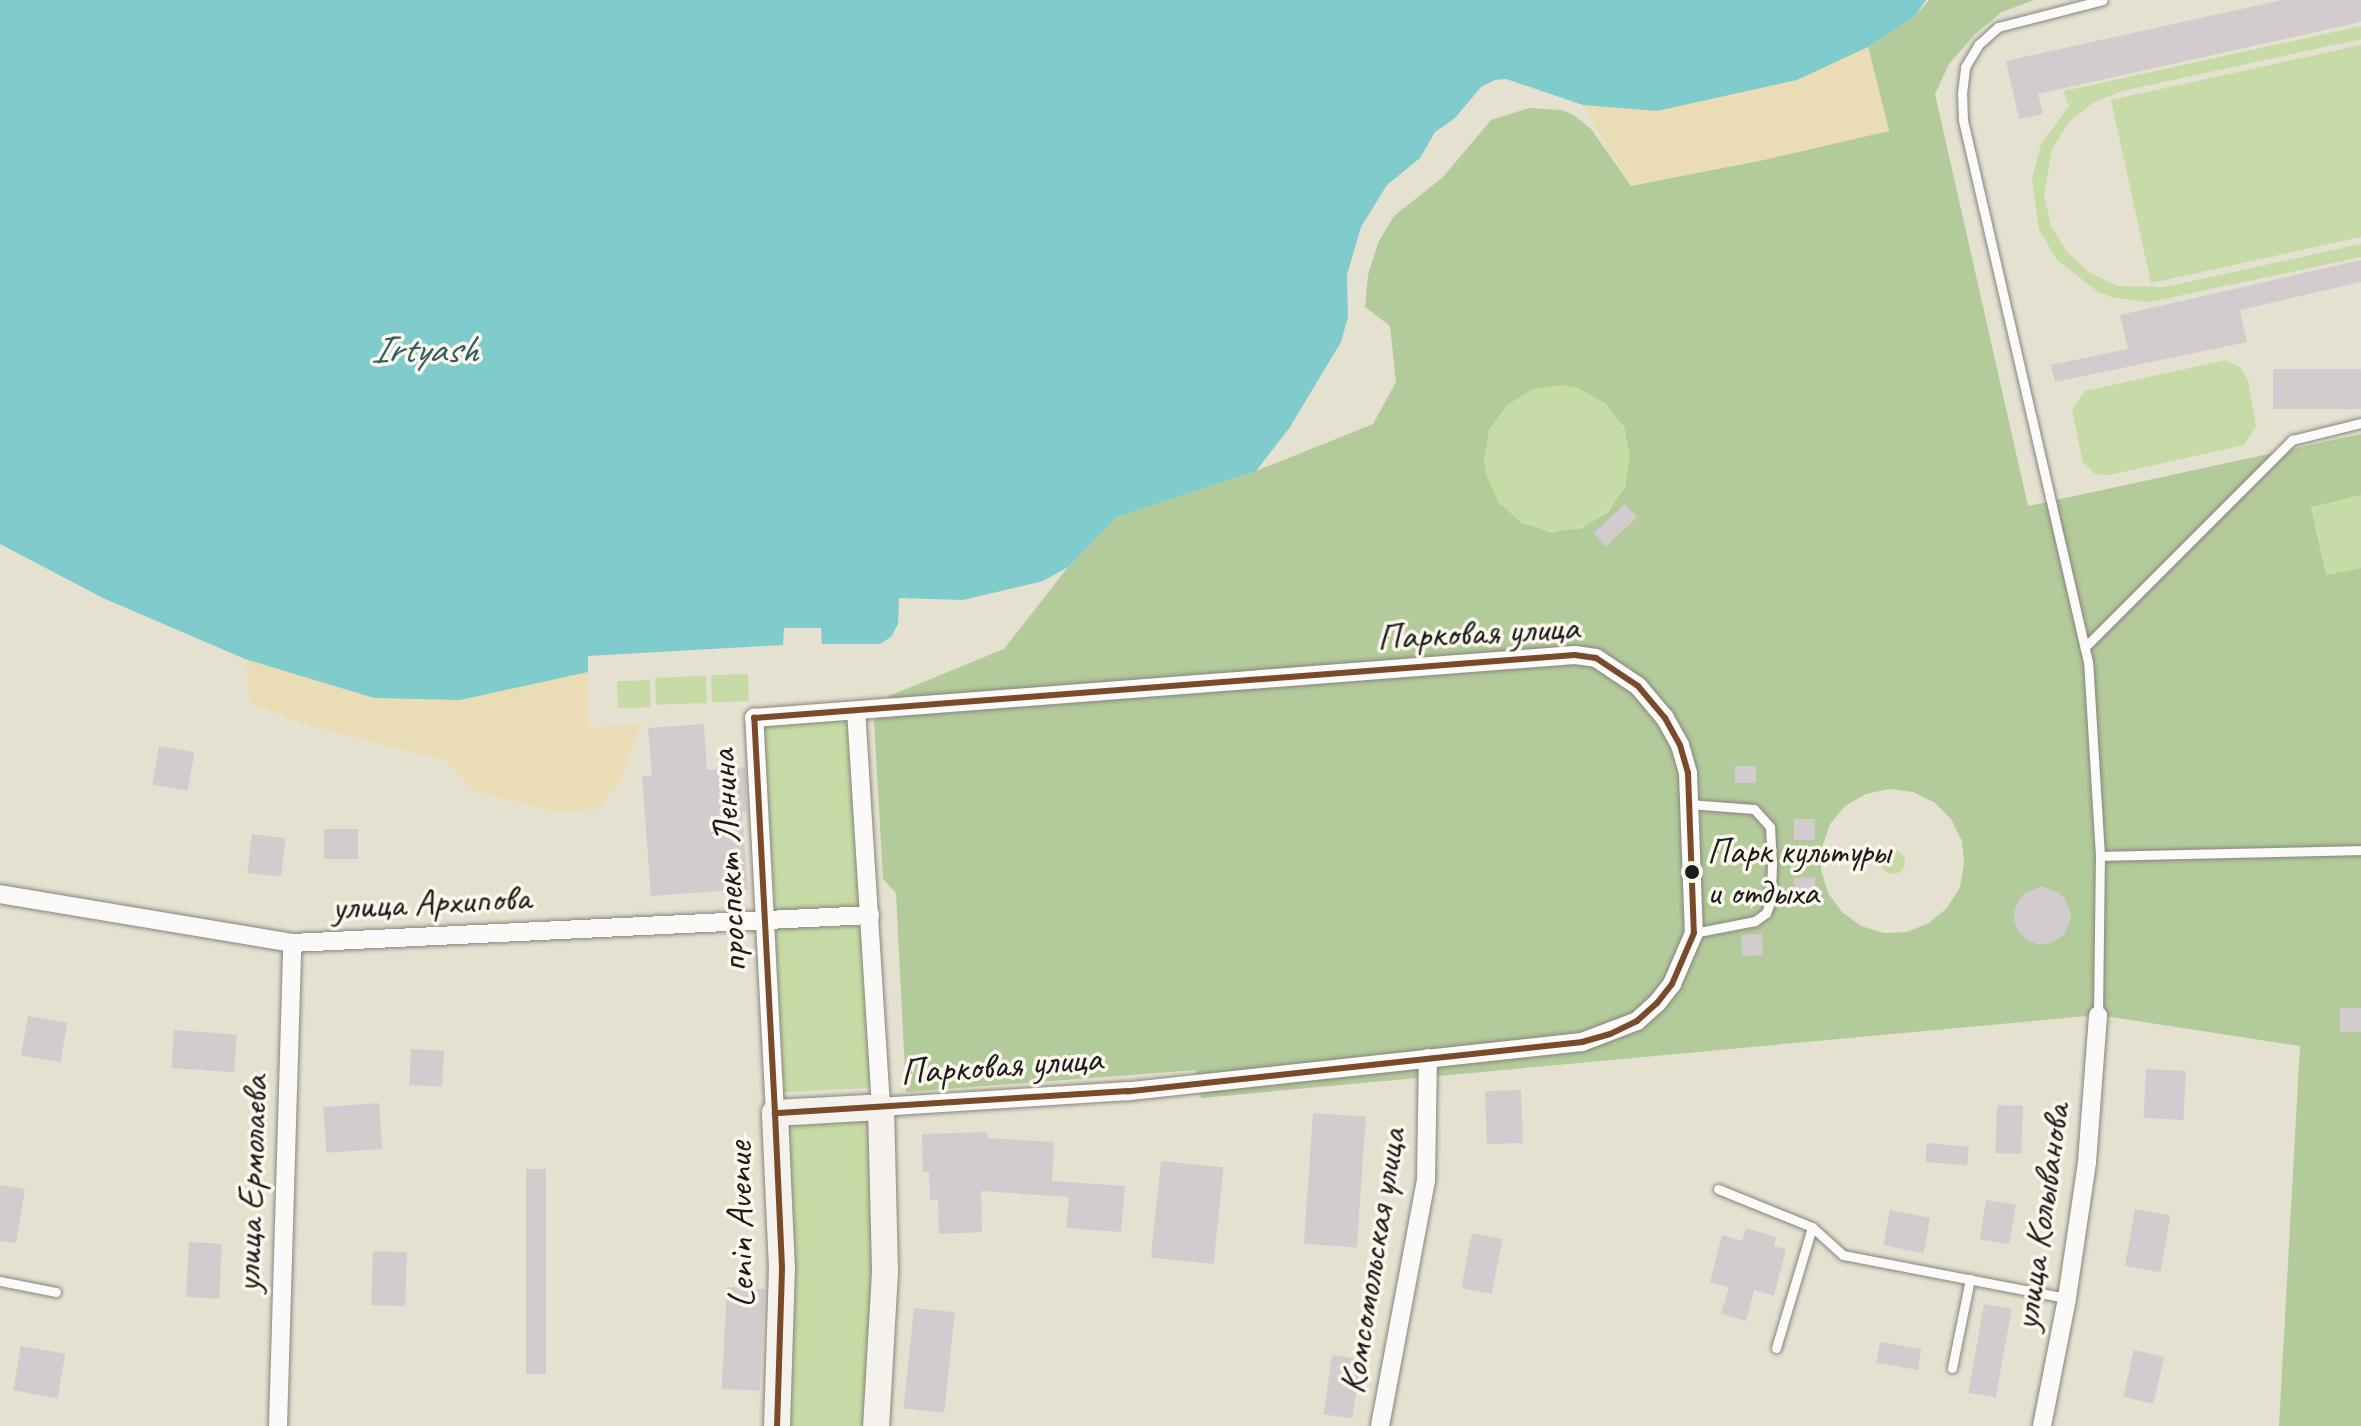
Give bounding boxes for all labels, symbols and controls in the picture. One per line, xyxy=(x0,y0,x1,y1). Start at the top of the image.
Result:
water label: Irtyash xyxy=(371,325,477,373)
street label: Парковая улица xyxy=(1375,604,1581,660)
street label: проспект Ленина xyxy=(699,747,757,975)
place label: Парк культуры и отдыха xyxy=(1707,829,1889,914)
marker: Парк культуры и отдыха xyxy=(1684,864,1700,880)
street label: улица Архипова xyxy=(331,874,531,930)
street label: Парковая улица xyxy=(897,1035,1105,1095)
street label: улица Ермолаева xyxy=(224,1073,278,1295)
street label: улица Колыванова xyxy=(2002,1100,2080,1334)
street label: Комсомольская улица xyxy=(1328,1123,1416,1399)
street label: Lenin Avenue xyxy=(716,1141,764,1309)

